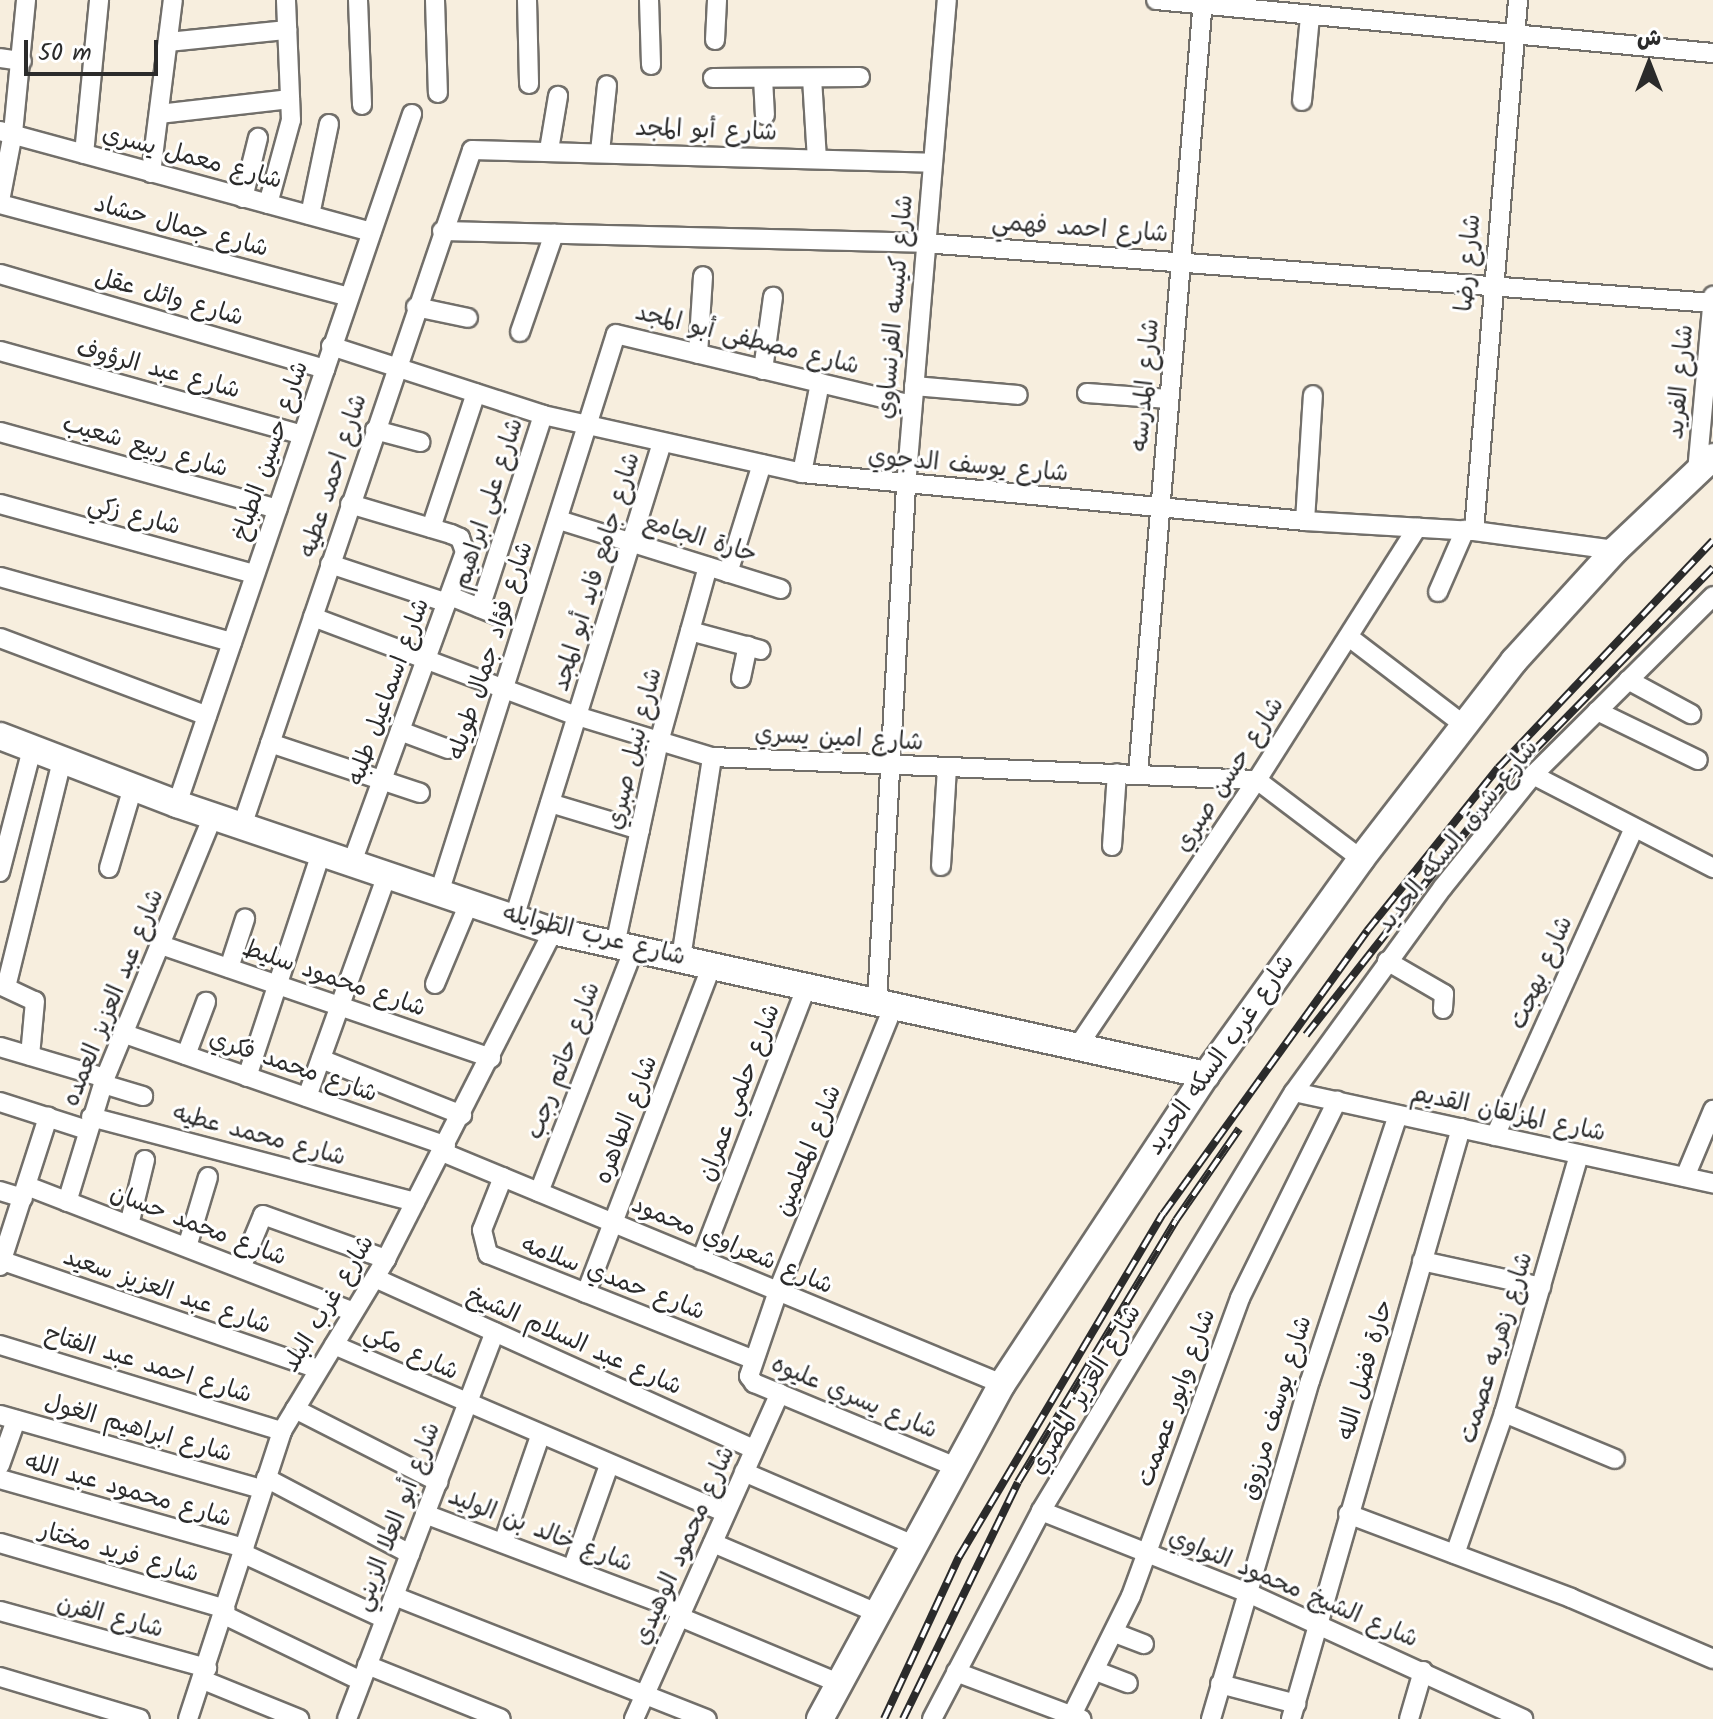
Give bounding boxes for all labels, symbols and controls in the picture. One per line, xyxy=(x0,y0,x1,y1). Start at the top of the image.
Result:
text: ش xyxy=(1637,22,1661,57)
scale bar xyxy=(28,24,162,74)
north arrow xyxy=(1609,24,1689,104)
text: 50 m xyxy=(38,34,92,73)
street label: شارع أبو المجد xyxy=(635,114,777,148)
street label: شارع معمل يسري xyxy=(99,120,285,196)
street label: شارع جمال حشاد xyxy=(91,190,271,264)
street label: شارع كنيسه الفرنساوي xyxy=(872,194,920,420)
street label: شارع احمد فهمي xyxy=(991,208,1169,250)
street label: شارع رضا xyxy=(1450,213,1488,313)
street label: شارع وائل عقل xyxy=(92,263,246,333)
street label: شارع مصطفى أبو المجد xyxy=(632,298,862,382)
street label: شارع المدرسه xyxy=(1126,317,1166,453)
street label: شارع الفريد xyxy=(1662,323,1700,441)
street label: شارع عبد الرؤوف xyxy=(73,334,243,406)
street label: شارع حسين الطباخ xyxy=(227,357,315,545)
street label: شارع احمد عطيه xyxy=(294,391,374,561)
street label: شارع ربيع شعيب xyxy=(59,410,231,484)
street label: شارع علي ابراهيم xyxy=(448,415,530,593)
street label: شارع يوسف الدجوي xyxy=(867,443,1069,489)
street label: شارع جامع فايد أبو المجد xyxy=(547,449,647,695)
street label: شارع زكي xyxy=(85,490,183,542)
street label: حارة الجامع xyxy=(640,508,760,570)
street label: شارع فؤاد جمال طويله xyxy=(442,538,540,764)
street label: شارع اسماعيل طلبه xyxy=(342,595,436,789)
street label: شارع نبيل صبري xyxy=(601,665,669,833)
street label: شارع حسن صبري xyxy=(1169,692,1291,858)
street label: شارع امين يسري xyxy=(754,720,924,758)
street label: شارع شرق السكه الحديد xyxy=(1371,735,1545,939)
street label: شارع عبد العزيز العمده xyxy=(57,885,171,1111)
street label: شارع عرب الطوايله xyxy=(500,899,688,973)
street label: شارع بهجت xyxy=(1504,912,1580,1034)
street label: شارع محمود سليط xyxy=(239,934,429,1024)
street label: شارع غرب السكه الحديد xyxy=(1141,949,1301,1161)
street label: شارع حاتم رجب xyxy=(521,978,607,1144)
street label: شارع حلمي عمران xyxy=(693,1000,787,1186)
street label: شارع محمد فكري xyxy=(205,1025,381,1109)
street label: شارع الطاهره xyxy=(589,1052,665,1188)
street label: شارع المزلقان القديم xyxy=(1408,1079,1608,1149)
street label: شارع المعلمين xyxy=(770,1081,848,1221)
street label: شارع محمد عطيه xyxy=(170,1099,348,1173)
street label: شارع محمد حسان xyxy=(106,1179,290,1273)
street label: شارع شعراوي محمود xyxy=(627,1191,837,1301)
street label: شارع غرب البلد xyxy=(277,1230,381,1378)
street label: شارع حمدي سلامه xyxy=(517,1231,709,1327)
street label: شارع عبد العزيز سعيد xyxy=(59,1243,275,1341)
street label: شارع زهريه عصمت xyxy=(1454,1249,1540,1447)
street label: شارع عبد السلام الشيخ xyxy=(462,1282,686,1402)
street label: حارة فضل الله xyxy=(1332,1296,1400,1444)
street label: شارع العزيز المصري xyxy=(1024,1300,1148,1480)
street label: شارع وابور عصمت xyxy=(1132,1305,1222,1491)
street label: شارع يوسف مرزوق xyxy=(1235,1312,1319,1504)
street label: شارع مكي xyxy=(359,1319,463,1387)
street label: شارع احمد عبد الفتاح xyxy=(41,1320,255,1410)
street label: شارع يسري عليوه xyxy=(767,1350,941,1446)
street label: شارع ابراهيم الغول xyxy=(41,1388,235,1470)
street label: شارع أبو العلا الزيني xyxy=(349,1419,447,1615)
street label: شارع محمود الوهيدي xyxy=(628,1442,742,1650)
street label: شارع محمود عبد الله xyxy=(22,1448,234,1534)
street label: شارع خالد بن الوليد xyxy=(444,1483,636,1579)
street label: شارع فريد مختار xyxy=(36,1516,202,1590)
street label: شارع الشيخ محمود النواوي xyxy=(1164,1523,1422,1655)
street label: شارع الفرن xyxy=(54,1589,166,1645)

